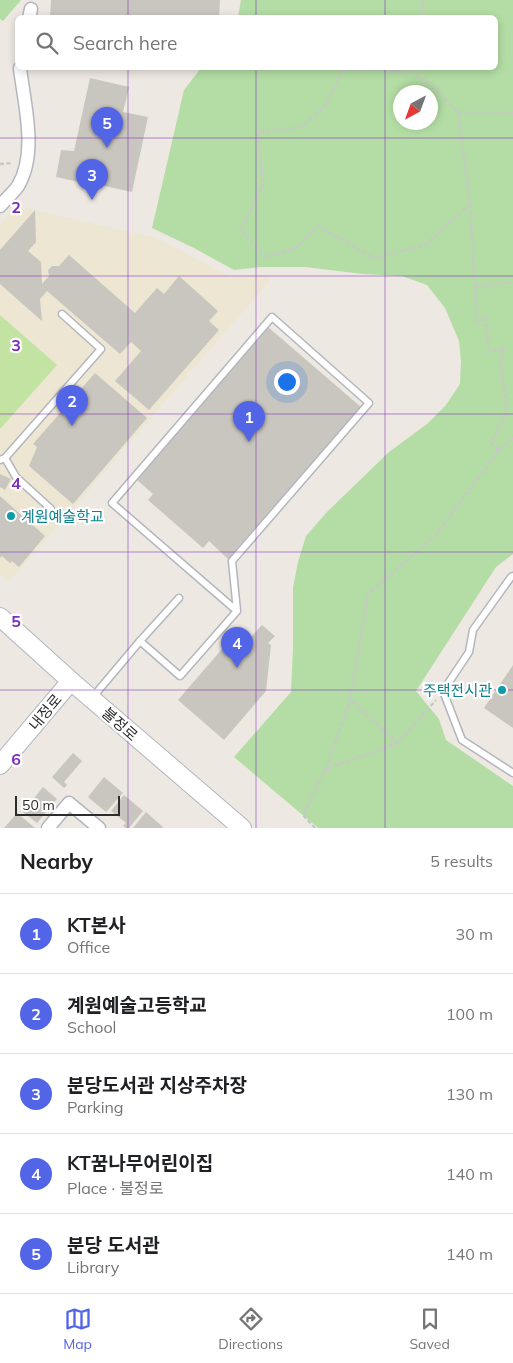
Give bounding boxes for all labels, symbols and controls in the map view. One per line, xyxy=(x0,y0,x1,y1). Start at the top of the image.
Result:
search box xyxy=(15,15,498,70)
icon: search xyxy=(33,29,61,57)
text: Search here xyxy=(73,31,177,55)
north arrow xyxy=(393,85,438,130)
pin: 5 xyxy=(91,107,123,148)
pin: 3 xyxy=(76,159,108,200)
text: 2 xyxy=(11,197,21,217)
text: 3 xyxy=(11,335,21,355)
your location xyxy=(274,369,300,395)
pin: 2 xyxy=(56,385,88,426)
pin: 1 xyxy=(233,401,265,442)
text: 4 xyxy=(11,473,21,493)
place label: 계원예술학교 xyxy=(21,507,104,526)
marker: 계원예술학교 xyxy=(5,510,17,522)
text: 5 xyxy=(11,611,21,631)
pin: 4 xyxy=(221,627,253,668)
place label: 주택전시관 xyxy=(423,681,492,700)
marker: 주택전시관 xyxy=(496,684,508,696)
street label: 내정로 xyxy=(24,690,66,734)
street label: 불정로 xyxy=(98,703,142,745)
text: 6 xyxy=(11,749,21,769)
scale bar xyxy=(15,793,120,816)
text: 50 m xyxy=(22,796,55,814)
text: Nearby xyxy=(20,848,93,874)
text: 5 results xyxy=(430,851,493,871)
text: KT본사 xyxy=(67,913,126,937)
text: 1 xyxy=(31,924,41,944)
text: 30 m xyxy=(456,924,493,944)
text: Office xyxy=(67,937,110,957)
text: 계원예술고등학교 xyxy=(67,993,207,1017)
text: 2 xyxy=(31,1004,41,1024)
text: 100 m xyxy=(446,1004,493,1024)
text: School xyxy=(67,1017,116,1037)
text: 분당도서관 지상주차장 xyxy=(67,1073,247,1097)
text: 3 xyxy=(31,1084,41,1104)
text: 130 m xyxy=(446,1084,493,1104)
text: Parking xyxy=(67,1097,124,1117)
text: KT꿈나무어린이집 xyxy=(67,1151,213,1175)
text: 4 xyxy=(31,1164,41,1184)
text: 140 m xyxy=(446,1164,493,1184)
text: Place · 불정로 xyxy=(67,1178,164,1198)
text: 분당 도서관 xyxy=(67,1233,160,1257)
text: 5 xyxy=(31,1244,41,1264)
text: 140 m xyxy=(446,1244,493,1264)
text: Library xyxy=(67,1257,119,1277)
tab: Map xyxy=(63,1305,92,1353)
tab: Directions xyxy=(218,1305,283,1353)
tab: Saved xyxy=(409,1305,450,1353)

